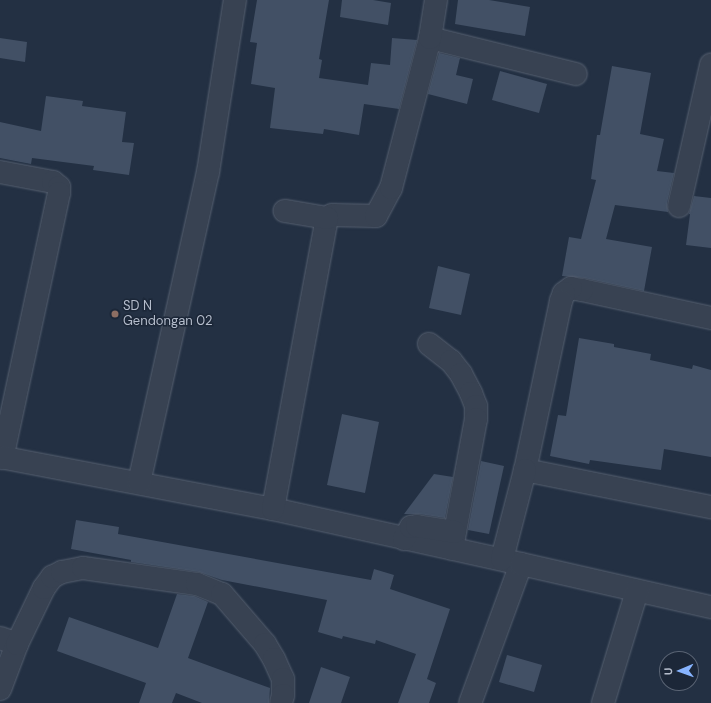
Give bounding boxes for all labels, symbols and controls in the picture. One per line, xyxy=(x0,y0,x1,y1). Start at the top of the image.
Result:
place label: SD N Gendongan 02 xyxy=(123,299,213,330)
marker: SD N Gendongan 02 xyxy=(110,309,120,319)
north arrow xyxy=(659,651,699,691)
text: U xyxy=(661,667,675,675)

